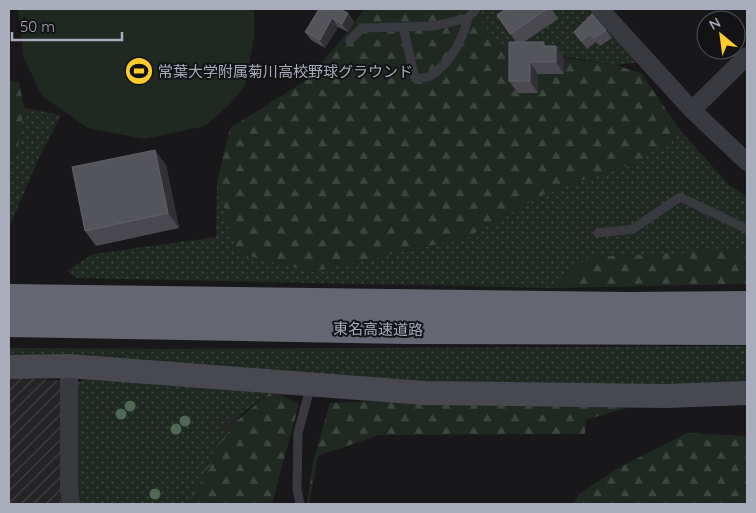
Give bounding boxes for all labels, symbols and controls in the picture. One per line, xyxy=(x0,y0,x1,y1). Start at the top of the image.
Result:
scale bar xyxy=(12,10,122,42)
north arrow xyxy=(696,10,746,60)
text: N xyxy=(706,13,724,34)
text: 50 m xyxy=(20,17,55,36)
sports icon: 常葉大学附属菊川高校野球グラウンド xyxy=(124,56,154,86)
place label: 常葉大学附属菊川高校野球グラウンド xyxy=(158,62,413,81)
street label: 東名高速道路 xyxy=(333,319,423,339)

